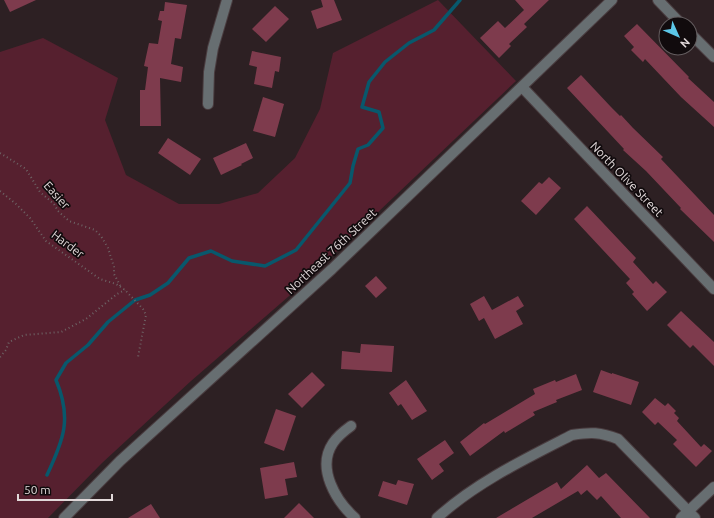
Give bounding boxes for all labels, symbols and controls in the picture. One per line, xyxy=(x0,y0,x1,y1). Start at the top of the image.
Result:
north arrow xyxy=(658,16,698,56)
text: N xyxy=(678,36,692,50)
street label: North Olive Street xyxy=(588,139,666,219)
street label: Easier xyxy=(41,179,73,212)
street label: Northeast 76th Street xyxy=(283,206,379,296)
street label: Harder xyxy=(49,228,87,261)
scale bar xyxy=(18,476,112,502)
text: 50 m xyxy=(24,483,51,496)

